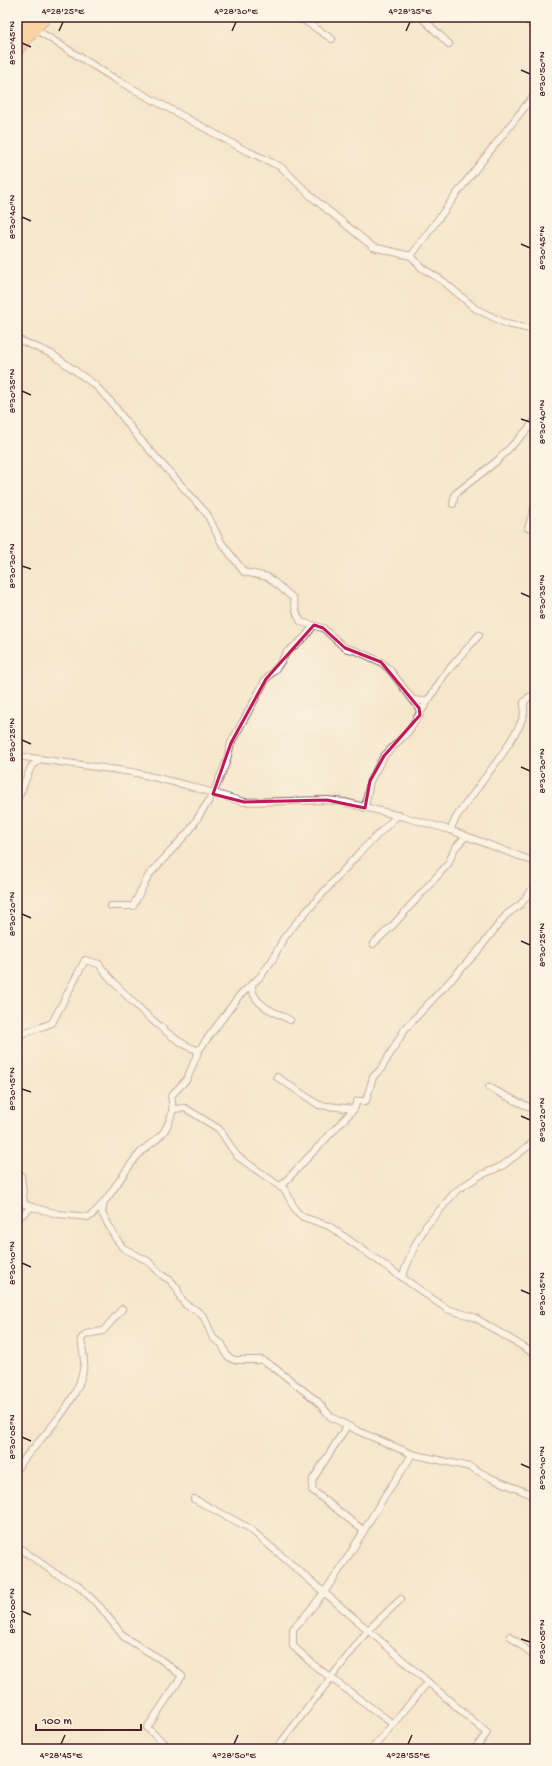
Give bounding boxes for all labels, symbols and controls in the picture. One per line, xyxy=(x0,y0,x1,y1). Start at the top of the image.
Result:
text: 4°28'25"E xyxy=(42,6,85,18)
text: 4°28'30"E xyxy=(214,6,258,18)
text: 4°28'35"E xyxy=(389,6,432,18)
text: 8°30'45"N xyxy=(7,21,19,65)
text: 8°30'50"N xyxy=(537,51,549,97)
text: 8°30'40"N xyxy=(7,194,19,239)
text: 8°30'45"N xyxy=(537,226,549,270)
text: 8°30'35"N xyxy=(7,368,19,413)
text: 8°30'40"N xyxy=(537,399,549,444)
text: 8°30'30"N xyxy=(7,543,19,588)
text: 8°30'35"N xyxy=(537,574,549,619)
text: 8°30'25"N xyxy=(7,717,19,762)
text: 8°30'30"N xyxy=(537,748,549,793)
text: 8°30'20"N xyxy=(7,891,19,936)
text: 8°30'25"N xyxy=(537,922,549,967)
text: 8°30'15"N xyxy=(7,1067,19,1111)
text: 8°30'20"N xyxy=(537,1097,549,1142)
text: 8°30'10"N xyxy=(7,1241,19,1285)
text: 8°30'15"N xyxy=(537,1272,549,1316)
text: 8°30'05"N xyxy=(7,1414,19,1460)
text: 8°30'10"N xyxy=(537,1446,549,1490)
text: 8°30'00"N xyxy=(7,1588,19,1634)
text: 8°30'05"N xyxy=(537,1619,549,1665)
scale bar xyxy=(36,1706,141,1732)
text: 100 m xyxy=(41,1715,72,1729)
text: 4°28'45"E xyxy=(40,1750,83,1762)
text: 4°28'50"E xyxy=(212,1750,256,1762)
text: 4°28'55"E xyxy=(386,1750,430,1762)

